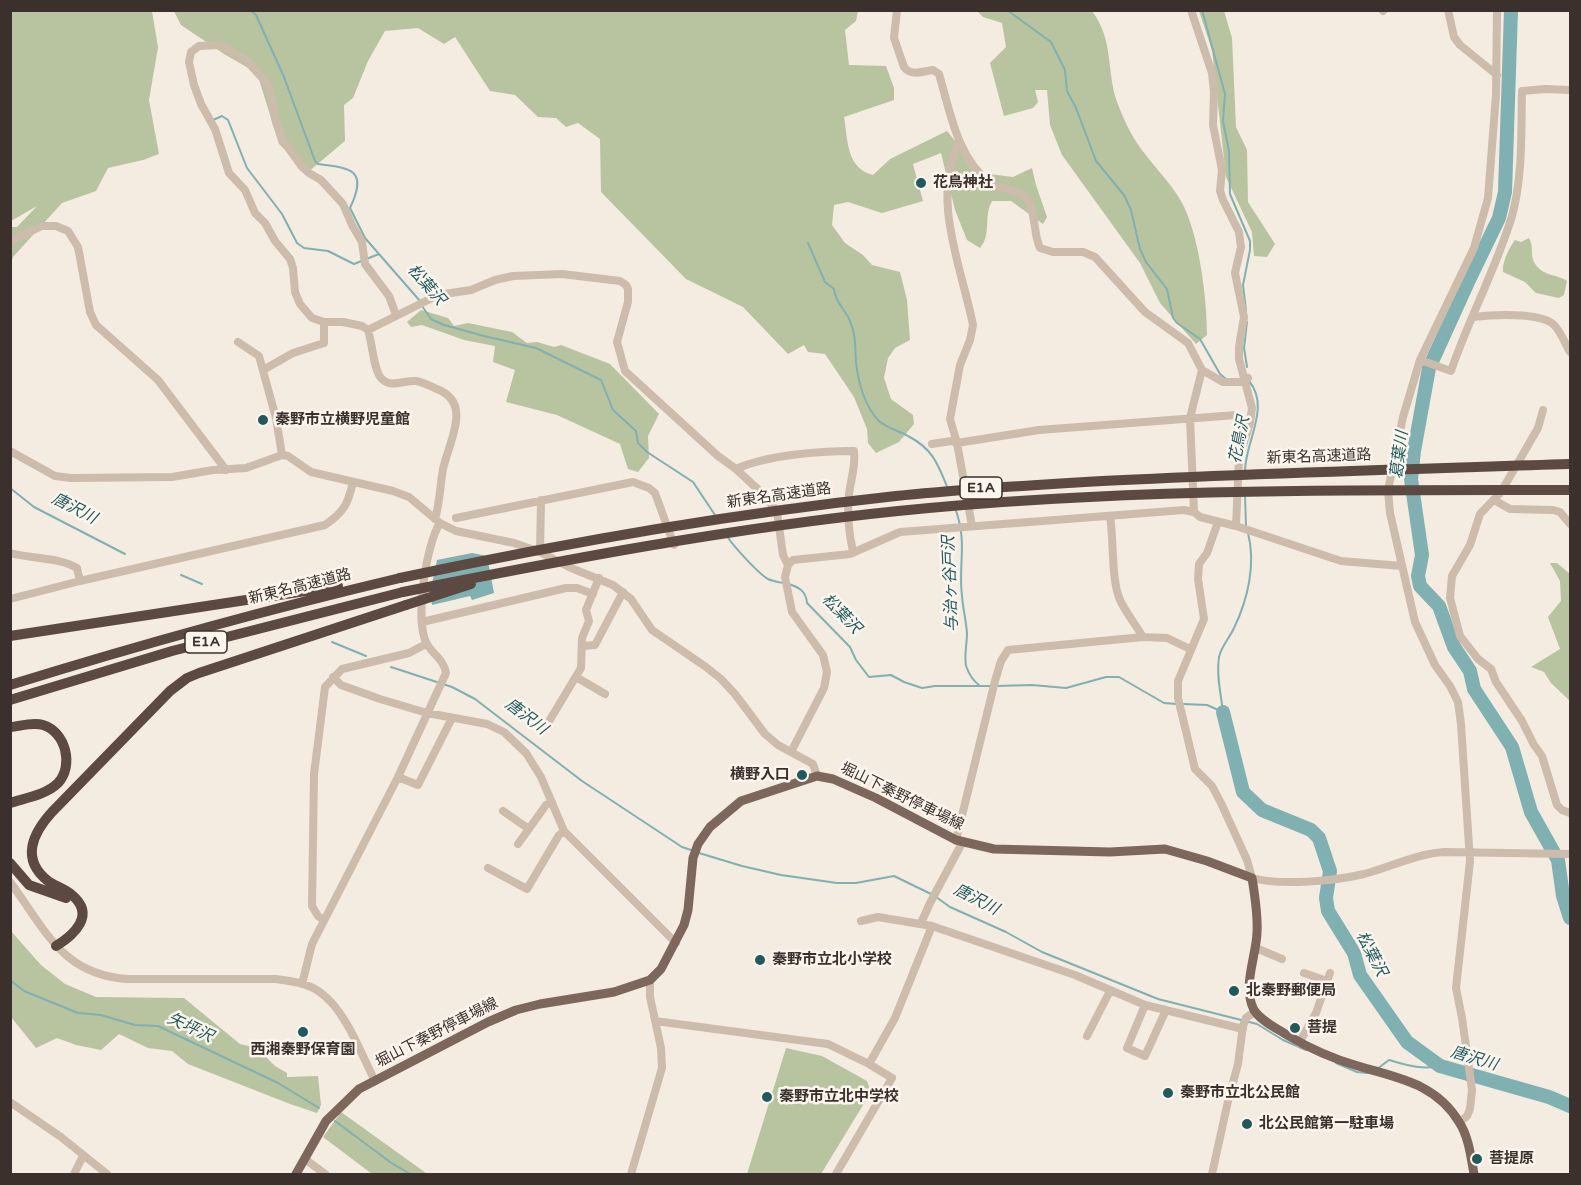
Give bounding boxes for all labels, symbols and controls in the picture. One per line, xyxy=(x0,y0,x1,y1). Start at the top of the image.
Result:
place label: 花鳥神社 xyxy=(933,174,993,192)
marker: 花鳥神社 xyxy=(914,176,928,190)
water label: 松葉沢 xyxy=(403,261,449,309)
place label: 秦野市立横野児童館 xyxy=(275,411,410,429)
marker: 秦野市立横野児童館 xyxy=(256,413,270,427)
water label: 花鳥沢 xyxy=(1226,415,1254,465)
water label: 葛葉川 xyxy=(1388,430,1412,480)
street label: 新東名高速道路 xyxy=(1266,446,1372,468)
road number: E1A xyxy=(960,477,1002,499)
street label: 新東名高速道路 xyxy=(726,480,832,512)
water label: 唐沢川 xyxy=(48,490,100,528)
water label: 与治ヶ谷戸沢 xyxy=(940,536,962,632)
street label: 新東名高速道路 xyxy=(247,566,353,608)
water label: 松葉沢 xyxy=(817,590,865,638)
road number: E1A xyxy=(185,631,227,653)
water label: 唐沢川 xyxy=(501,695,551,739)
street label: 堀山下秦野停車場線 xyxy=(837,759,967,835)
place label: 横野入口 xyxy=(730,766,790,784)
marker: 横野入口 xyxy=(795,768,809,782)
water label: 唐沢川 xyxy=(950,881,1002,919)
water label: 松葉沢 xyxy=(1352,928,1390,980)
place label: 秦野市立北小学校 xyxy=(772,951,892,969)
marker: 秦野市立北小学校 xyxy=(753,953,767,967)
place label: 北秦野郵便局 xyxy=(1246,982,1336,1000)
marker: 北秦野郵便局 xyxy=(1227,984,1241,998)
street label: 堀山下秦野停車場線 xyxy=(373,994,501,1072)
water label: 矢坪沢 xyxy=(164,1009,216,1047)
place label: 菩提 xyxy=(1307,1019,1337,1037)
marker: 菩提 xyxy=(1288,1021,1302,1035)
marker: 西湘秦野保育園 xyxy=(296,1025,310,1039)
place label: 西湘秦野保育園 xyxy=(251,1041,355,1059)
water label: 唐沢川 xyxy=(1448,1043,1500,1075)
place label: 秦野市立北公民館 xyxy=(1180,1084,1300,1102)
marker: 秦野市立北公民館 xyxy=(1161,1086,1175,1100)
place label: 秦野市立北中学校 xyxy=(779,1088,899,1106)
marker: 秦野市立北中学校 xyxy=(760,1090,774,1104)
place label: 北公民館第一駐車場 xyxy=(1259,1115,1394,1133)
marker: 北公民館第一駐車場 xyxy=(1240,1117,1254,1131)
place label: 菩提原 xyxy=(1489,1150,1534,1168)
marker: 菩提原 xyxy=(1470,1152,1484,1166)

